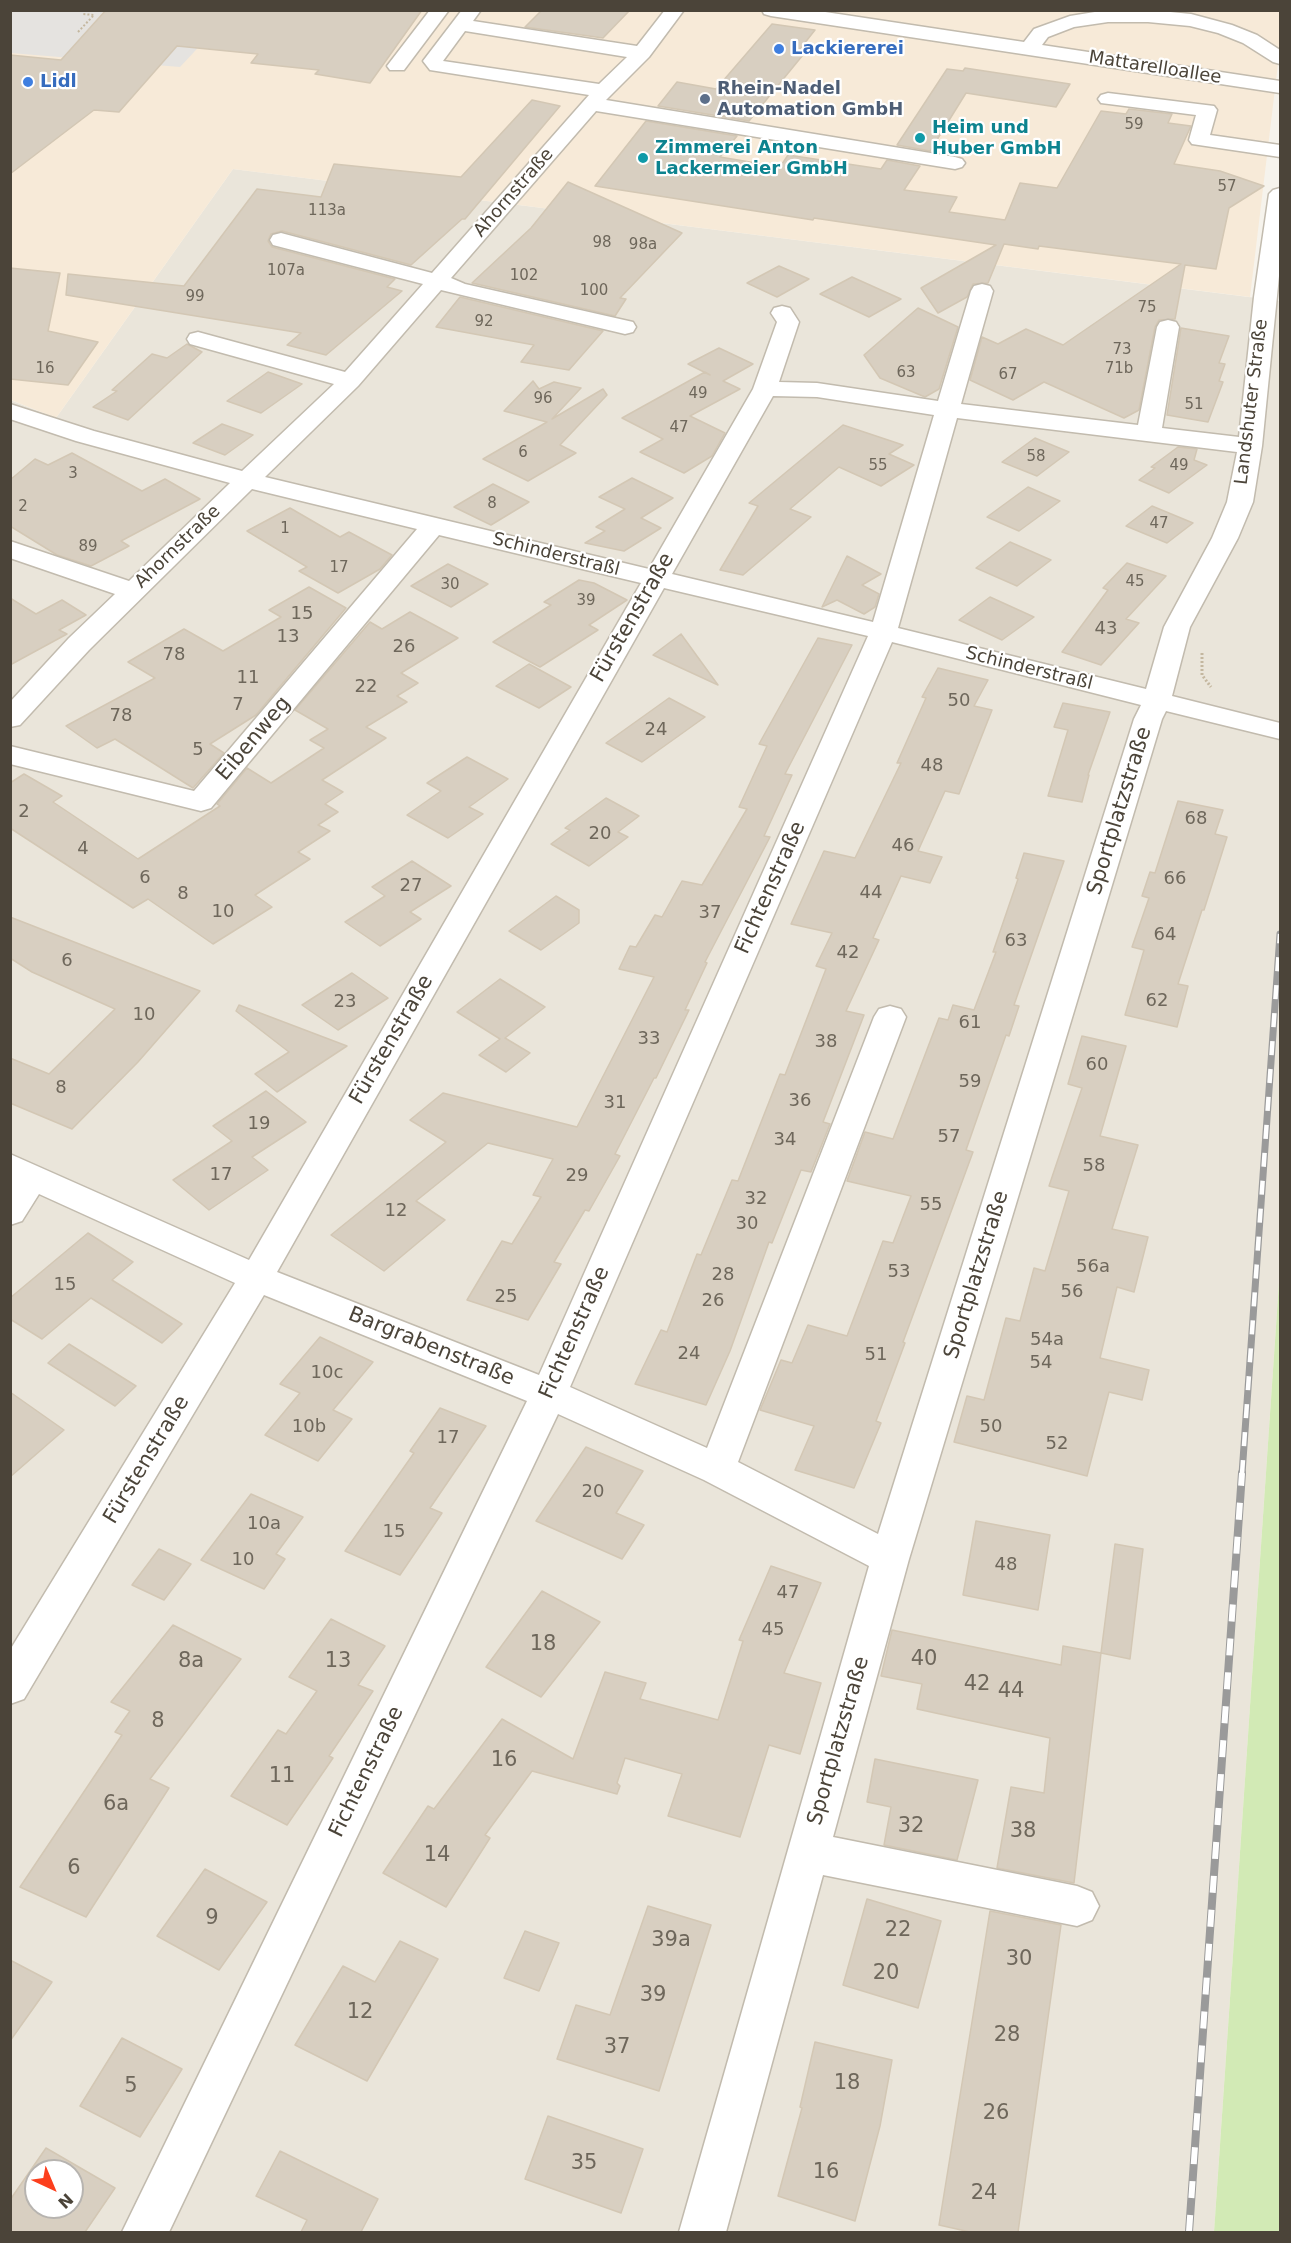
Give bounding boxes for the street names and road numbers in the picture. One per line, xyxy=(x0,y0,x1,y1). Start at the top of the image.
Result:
street label: Mattarelloallee xyxy=(1087,47,1223,89)
street label: Ahornstraße xyxy=(470,144,558,242)
street label: Landshuter Straße xyxy=(1231,318,1273,486)
street label: Ahornstraße xyxy=(131,501,225,593)
street label: Schinderstraßl xyxy=(490,529,622,581)
street label: Fürstenstraße xyxy=(586,549,680,687)
street label: Schinderstraßl xyxy=(963,643,1095,695)
street label: Eibenweg xyxy=(212,692,296,786)
street label: Sportplatzstraße xyxy=(1082,724,1158,898)
street label: Fichtenstraße xyxy=(731,818,811,958)
street label: Fürstenstraße xyxy=(345,971,439,1109)
street label: Sportplatzstraße xyxy=(939,1188,1015,1362)
street label: Fichtenstraße xyxy=(535,1263,615,1403)
street label: Bargrabenstraße xyxy=(344,1302,518,1392)
street label: Fürstenstraße xyxy=(99,1391,195,1529)
street label: Sportplatzstraße xyxy=(803,1654,875,1828)
street label: Fichtenstraße xyxy=(324,1702,410,1842)

